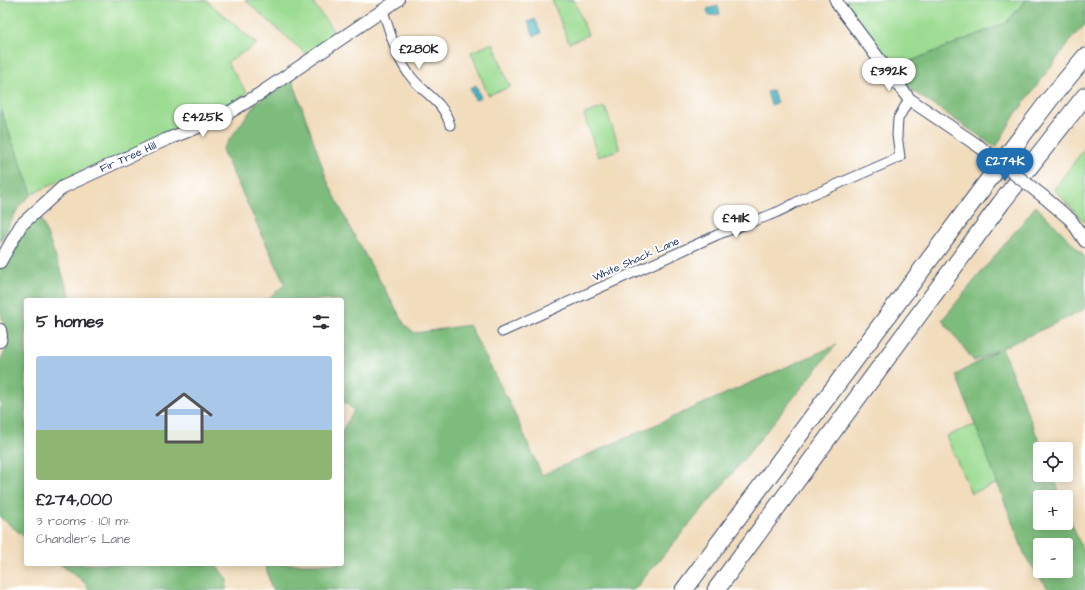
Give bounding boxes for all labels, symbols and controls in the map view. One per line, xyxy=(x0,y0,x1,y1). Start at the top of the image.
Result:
pin: £280K xyxy=(391,36,447,70)
text: £280K xyxy=(400,40,438,58)
pin: £392K xyxy=(861,58,917,92)
text: £392K xyxy=(871,62,907,80)
pin: £425K xyxy=(175,104,231,138)
text: £425K xyxy=(183,108,223,126)
street label: Fir Tree Hill xyxy=(97,138,159,176)
pin: £274K xyxy=(977,148,1033,182)
text: £274K xyxy=(985,152,1025,170)
pin: £411K xyxy=(708,205,764,239)
text: £411K xyxy=(722,209,750,227)
street label: White Shack Lane xyxy=(590,233,682,285)
text: 5 homes xyxy=(36,310,104,334)
icon: filters xyxy=(310,311,332,333)
icon: home xyxy=(148,382,220,454)
map controls xyxy=(1033,442,1073,578)
button: locate xyxy=(1033,442,1073,482)
text: £274,000 xyxy=(36,488,112,512)
button: + xyxy=(1033,490,1073,530)
text: 3 rooms · 101 m² xyxy=(36,512,130,530)
text: Chandler's Lane xyxy=(36,530,131,548)
button: − xyxy=(1033,538,1073,578)

